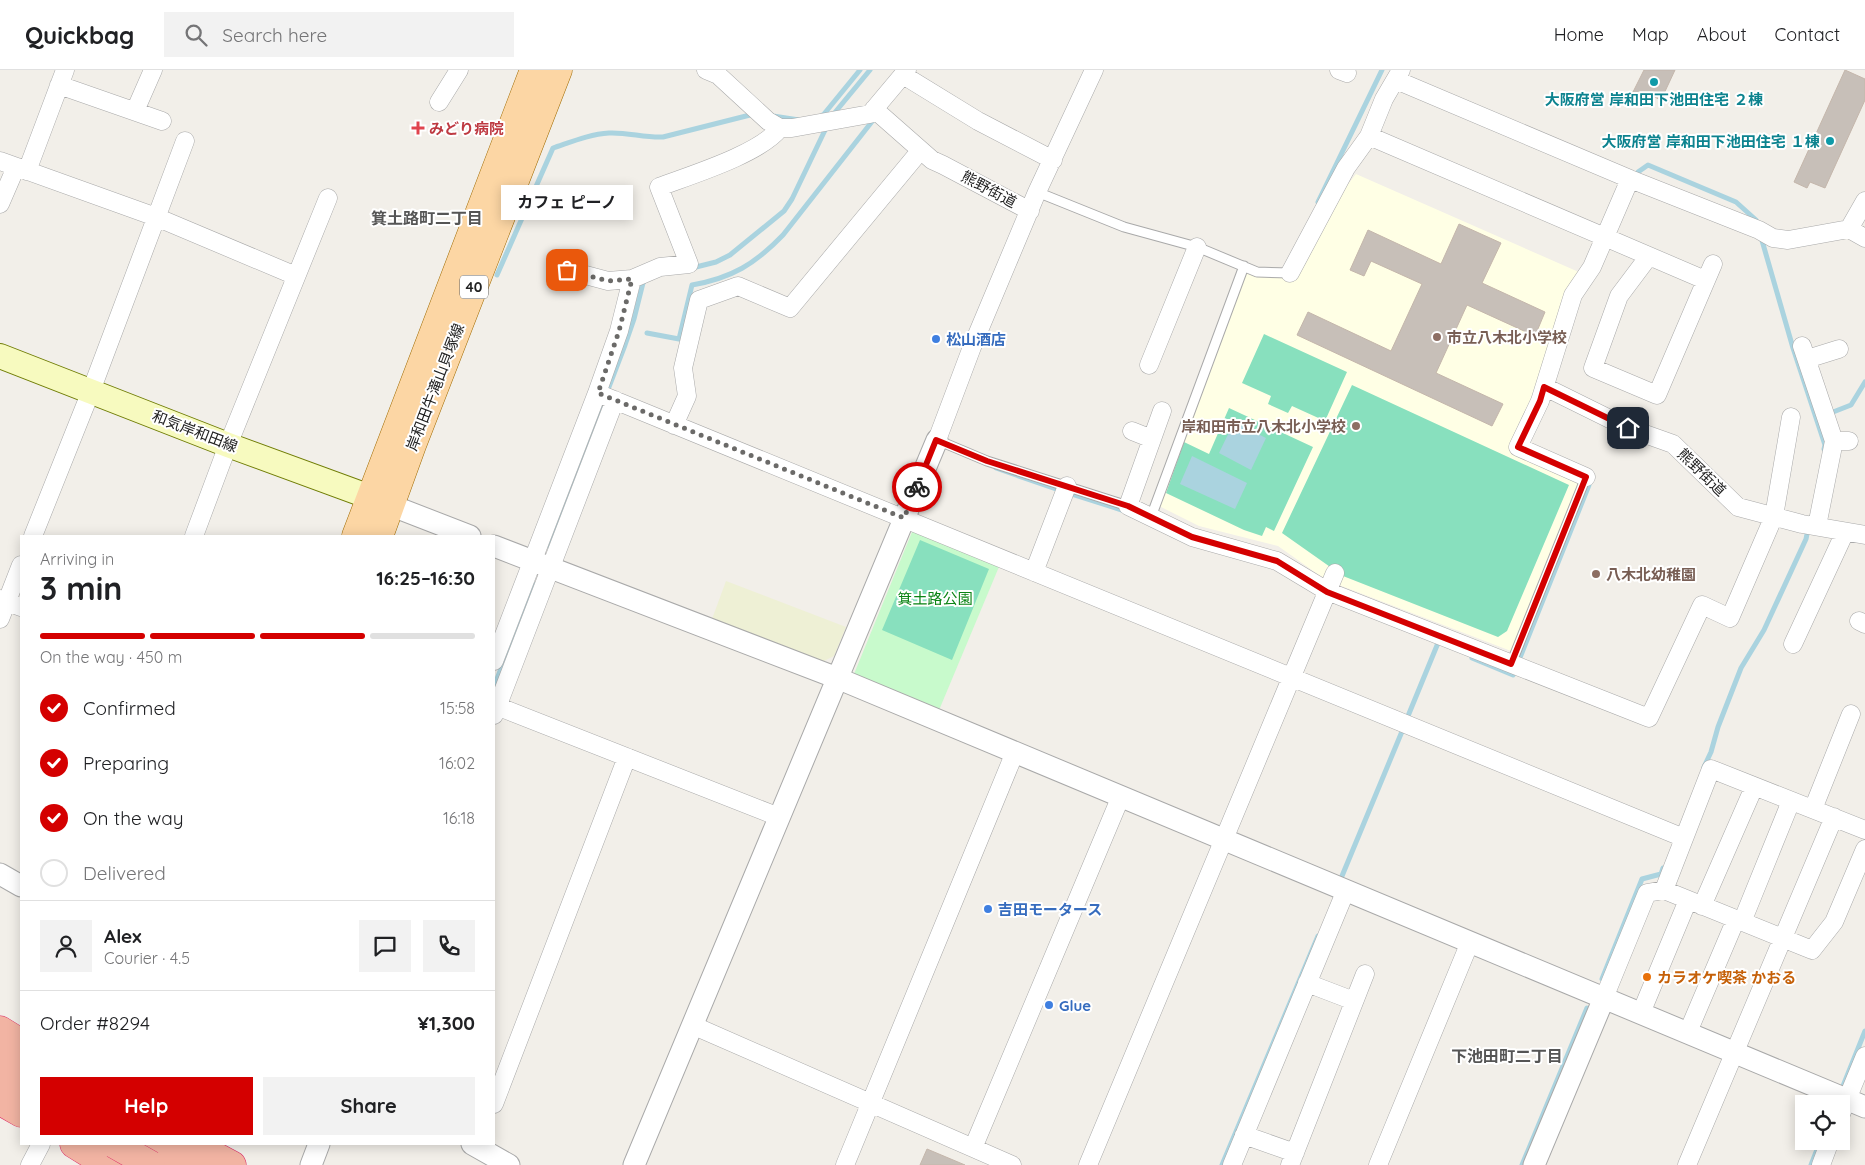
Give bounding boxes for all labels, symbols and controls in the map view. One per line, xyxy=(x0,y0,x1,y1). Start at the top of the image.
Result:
search box xyxy=(164,12,514,57)
text: Quickbag xyxy=(25,20,134,50)
icon: search xyxy=(182,21,210,49)
text: Search here xyxy=(222,23,327,47)
text: Home xyxy=(1554,23,1604,46)
text: Map xyxy=(1632,23,1669,46)
text: About xyxy=(1697,23,1747,46)
text: Contact xyxy=(1775,23,1840,46)
marker: 大阪府営 岸和田下池田住宅 ２棟 xyxy=(1648,76,1660,88)
place label: 大阪府営 岸和田下池田住宅 ２棟 xyxy=(1545,90,1763,109)
place label: みどり病院 xyxy=(429,119,504,138)
marker: みどり病院 xyxy=(411,121,425,135)
place label: 大阪府営 岸和田下池田住宅 １棟 xyxy=(1602,132,1820,151)
marker: 大阪府営 岸和田下池田住宅 １棟 xyxy=(1824,135,1836,147)
street label: 熊野街道 xyxy=(958,167,1020,211)
callout: カフェ ピーノ xyxy=(501,185,633,220)
text: カフェ ピーノ xyxy=(517,192,617,212)
district label: 箕土路町二丁目 xyxy=(371,208,483,228)
pin xyxy=(546,249,588,291)
icon: bag xyxy=(553,256,581,284)
road number: 40 xyxy=(460,276,488,298)
street label: 岸和田牛滝山貝塚線 xyxy=(402,321,468,453)
place label: 市立八木北小学校 xyxy=(1447,328,1567,347)
place label: 松山酒店 xyxy=(946,330,1006,349)
marker: 市立八木北小学校 xyxy=(1431,331,1443,343)
marker: 松山酒店 xyxy=(930,333,942,345)
street label: 和気岸和田線 xyxy=(150,406,240,456)
pin xyxy=(1607,407,1649,449)
icon: home xyxy=(1614,414,1642,442)
place label: 岸和田市立八木北小学校 xyxy=(1181,417,1346,436)
marker: 岸和田市立八木北小学校 xyxy=(1350,420,1362,432)
street label: 熊野街道 xyxy=(1674,444,1730,500)
courier xyxy=(892,462,942,512)
icon: bike xyxy=(903,473,931,501)
text: Arriving in xyxy=(40,549,114,569)
place label: 八木北幼稚園 xyxy=(1606,565,1696,584)
text: 16:25–16:30 xyxy=(376,566,475,590)
text: 3 min xyxy=(40,568,122,608)
marker: 八木北幼稚園 xyxy=(1590,568,1602,580)
park label: 箕土路公園 xyxy=(897,589,973,608)
text: On the way · 450 m xyxy=(40,647,182,667)
icon: check xyxy=(40,694,68,722)
text: Confirmed xyxy=(83,696,176,720)
text: 15:58 xyxy=(440,698,475,718)
icon: check xyxy=(40,749,68,777)
text: Preparing xyxy=(83,751,169,775)
text: 16:02 xyxy=(439,753,475,773)
icon: check xyxy=(40,804,68,832)
text: On the way xyxy=(83,806,184,830)
text: 16:18 xyxy=(443,808,475,828)
text: Delivered xyxy=(83,861,166,885)
place label: 吉田モータース xyxy=(998,900,1102,919)
marker: 吉田モータース xyxy=(982,903,994,915)
button: person xyxy=(40,920,92,972)
button: chat xyxy=(359,920,411,972)
button: phone xyxy=(423,920,475,972)
text: Alex xyxy=(104,924,142,948)
text: Courier · 4.5 xyxy=(104,948,190,968)
place label: カラオケ喫茶 かおる xyxy=(1657,968,1796,987)
marker: カラオケ喫茶 かおる xyxy=(1641,971,1653,983)
place label: Glue xyxy=(1059,996,1091,1015)
marker: Glue xyxy=(1043,999,1055,1011)
text: Order #8294 xyxy=(40,1011,150,1035)
text: ¥1,300 xyxy=(418,1011,475,1035)
district label: 下池田町二丁目 xyxy=(1451,1046,1563,1066)
button: Help xyxy=(40,1077,253,1135)
button: Share xyxy=(263,1077,475,1135)
map controls xyxy=(1795,1095,1850,1150)
button: locate xyxy=(1795,1095,1850,1150)

